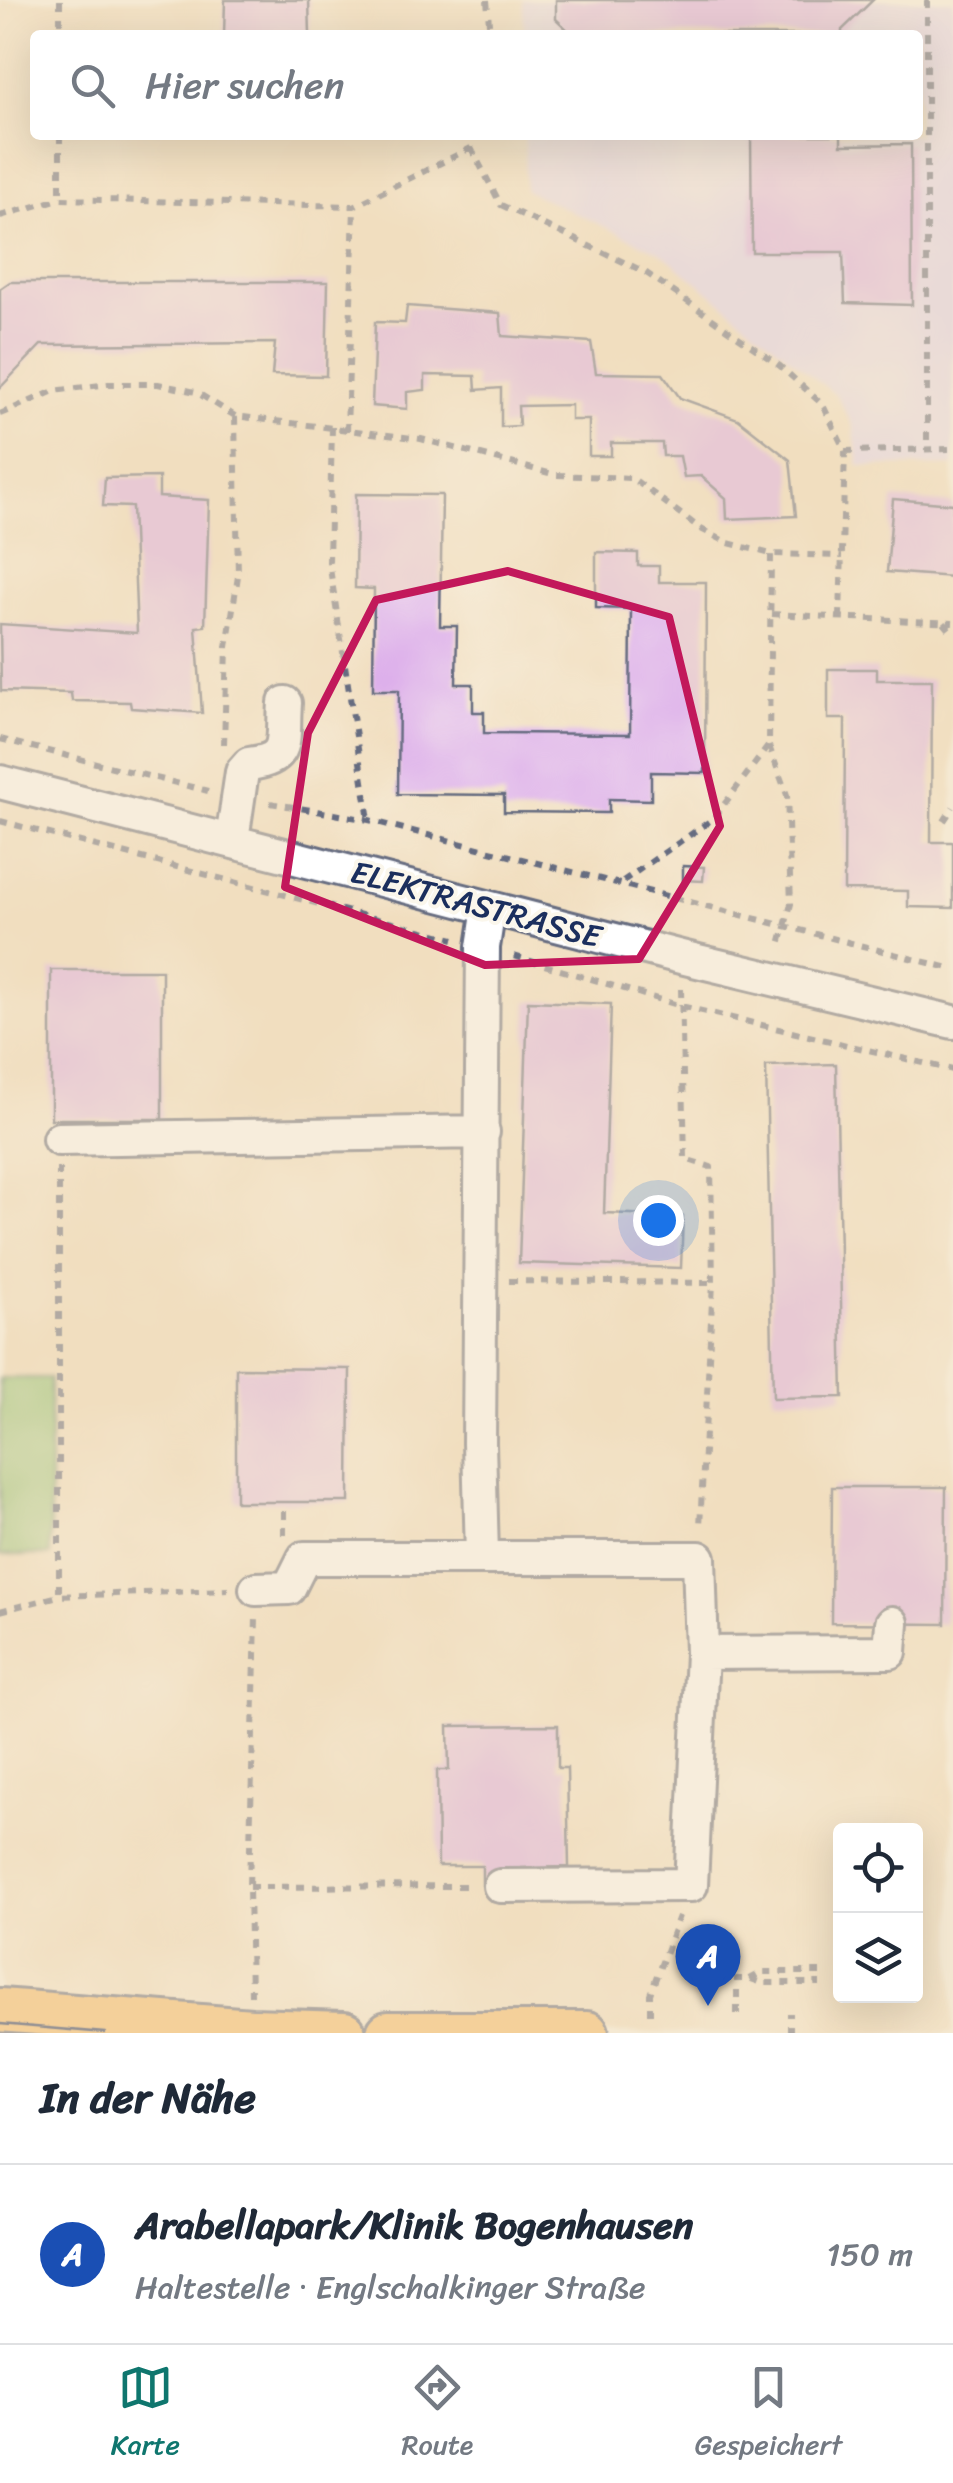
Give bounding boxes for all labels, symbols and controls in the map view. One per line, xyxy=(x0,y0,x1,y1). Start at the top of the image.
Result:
search box xyxy=(30,30,923,140)
text: Hier suchen xyxy=(145,52,344,119)
icon: search xyxy=(65,58,120,113)
street label: ELEKTRASTRASSE xyxy=(344,844,610,966)
your location xyxy=(633,1195,684,1246)
map controls xyxy=(833,1823,923,2003)
button: locate xyxy=(833,1823,923,1913)
button: layers xyxy=(833,1913,923,2003)
pin: A xyxy=(676,1924,740,2006)
text: In der Nähe xyxy=(40,2061,256,2135)
text: Arabellapark/Klinik Bogenhausen xyxy=(135,2192,693,2259)
text: A xyxy=(62,2226,83,2283)
text: 150 m xyxy=(827,2226,913,2283)
text: Haltestelle · Englschalkinger Straße xyxy=(135,2259,646,2316)
tab: Karte xyxy=(111,2360,180,2469)
tab: Route xyxy=(401,2360,473,2469)
tab: Gespeichert xyxy=(695,2360,842,2469)

